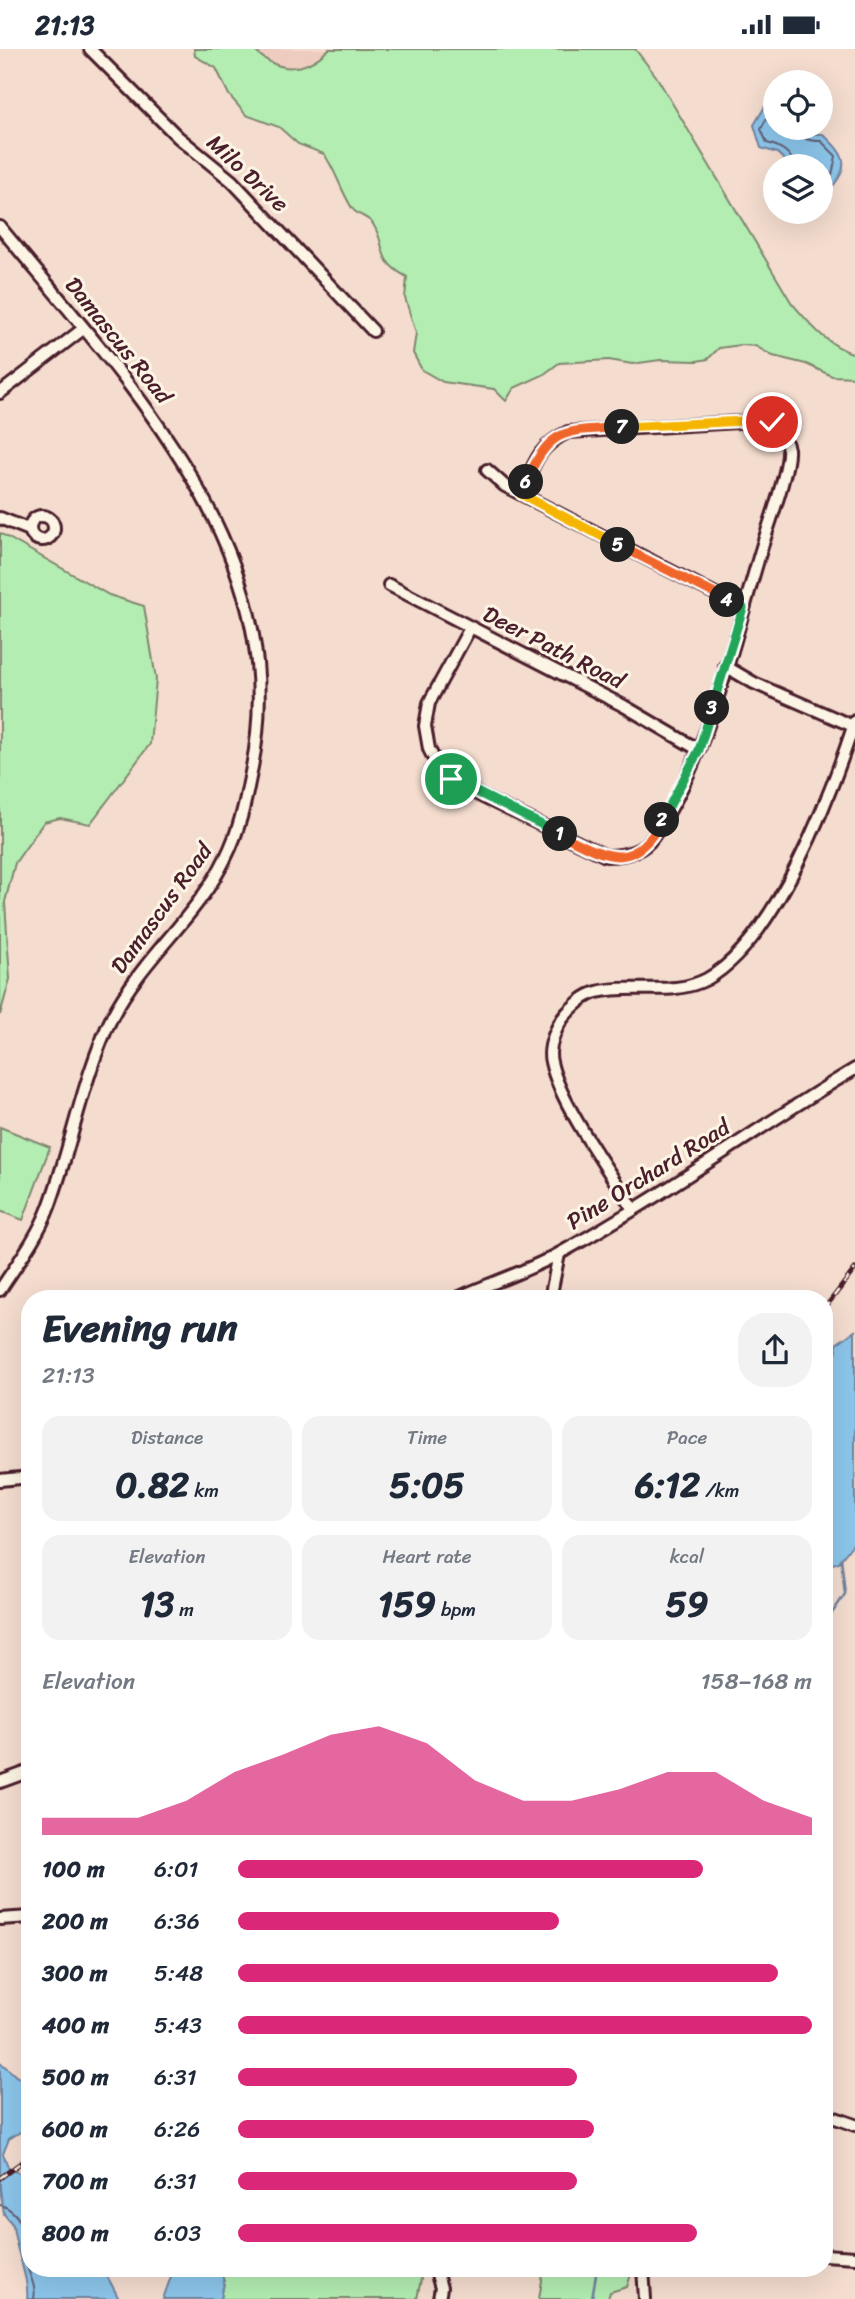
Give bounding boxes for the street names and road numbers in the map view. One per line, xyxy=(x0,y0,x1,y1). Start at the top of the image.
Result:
street label: Milo Drive xyxy=(197,124,299,223)
street label: Damascus Road xyxy=(54,267,184,415)
street label: Deer Path Road xyxy=(475,594,634,702)
street label: Damascus Road xyxy=(99,832,225,983)
street label: Pine Orchard Road xyxy=(558,1107,740,1241)

